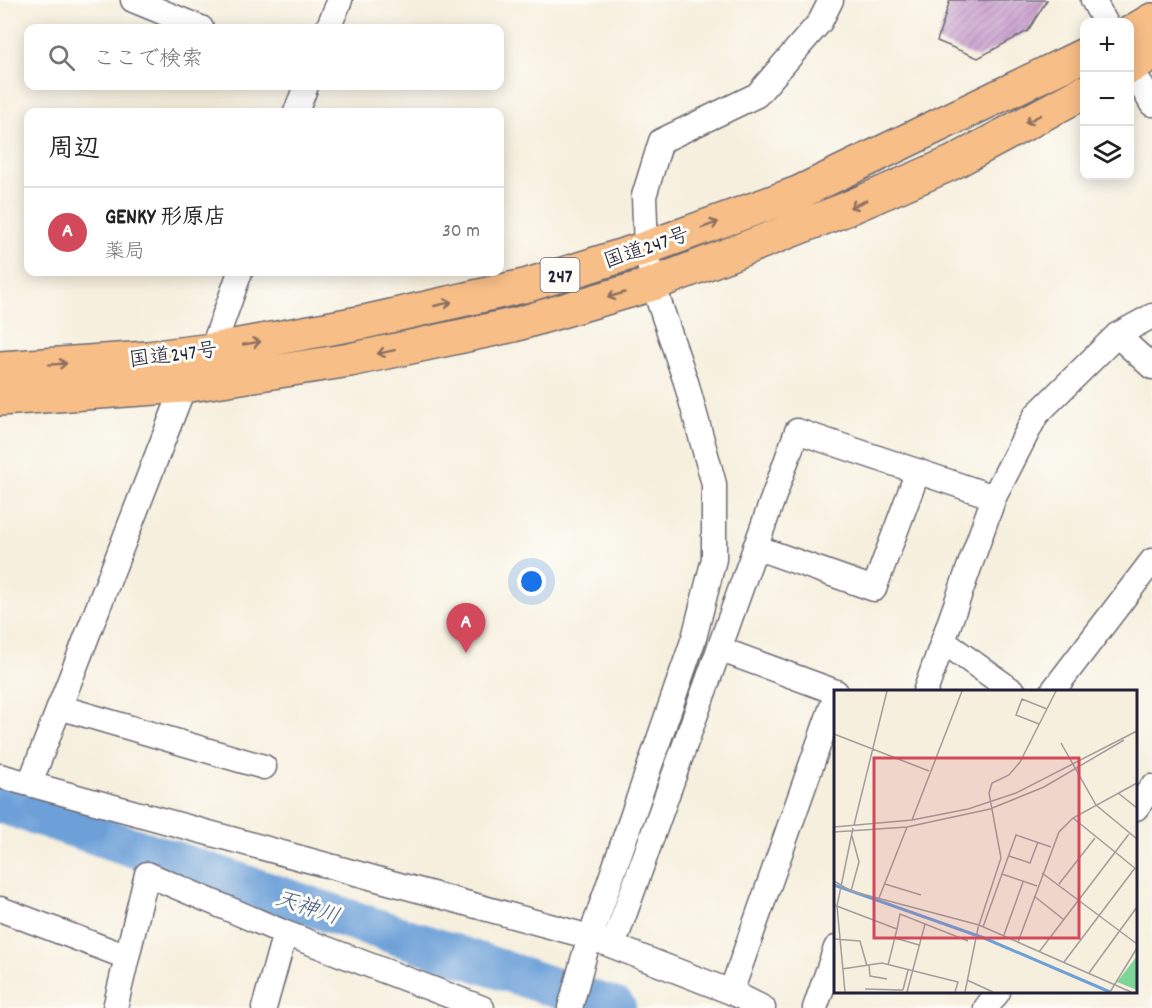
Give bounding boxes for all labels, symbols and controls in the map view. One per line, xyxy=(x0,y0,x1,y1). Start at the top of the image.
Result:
map controls xyxy=(1080,18,1134,180)
button: + xyxy=(1080,18,1134,72)
search box xyxy=(24,24,504,90)
icon: search xyxy=(45,41,78,74)
text: ここで検索 xyxy=(93,45,203,76)
button: − xyxy=(1080,72,1134,126)
one-way arrow xyxy=(1025,113,1042,125)
button: layers xyxy=(1080,126,1134,180)
text: 周辺 xyxy=(48,132,100,169)
one-way arrow xyxy=(849,199,867,211)
text: GENKY 形原店 xyxy=(105,203,226,234)
text: A xyxy=(62,218,73,246)
text: 30 m xyxy=(442,218,480,246)
one-way arrow xyxy=(700,218,719,229)
street label: 国道247号 xyxy=(600,221,694,278)
text: 薬局 xyxy=(105,239,145,267)
road number: 247 xyxy=(540,258,580,292)
one-way arrow xyxy=(607,290,626,301)
one-way arrow xyxy=(433,298,452,309)
street label: 国道247号 xyxy=(127,337,219,377)
one-way arrow xyxy=(242,337,261,348)
one-way arrow xyxy=(377,347,396,359)
one-way arrow xyxy=(48,358,68,369)
your location xyxy=(517,567,546,596)
pin: A xyxy=(446,604,486,653)
inset map xyxy=(834,690,1137,993)
water label: 天神川 xyxy=(271,884,343,934)

